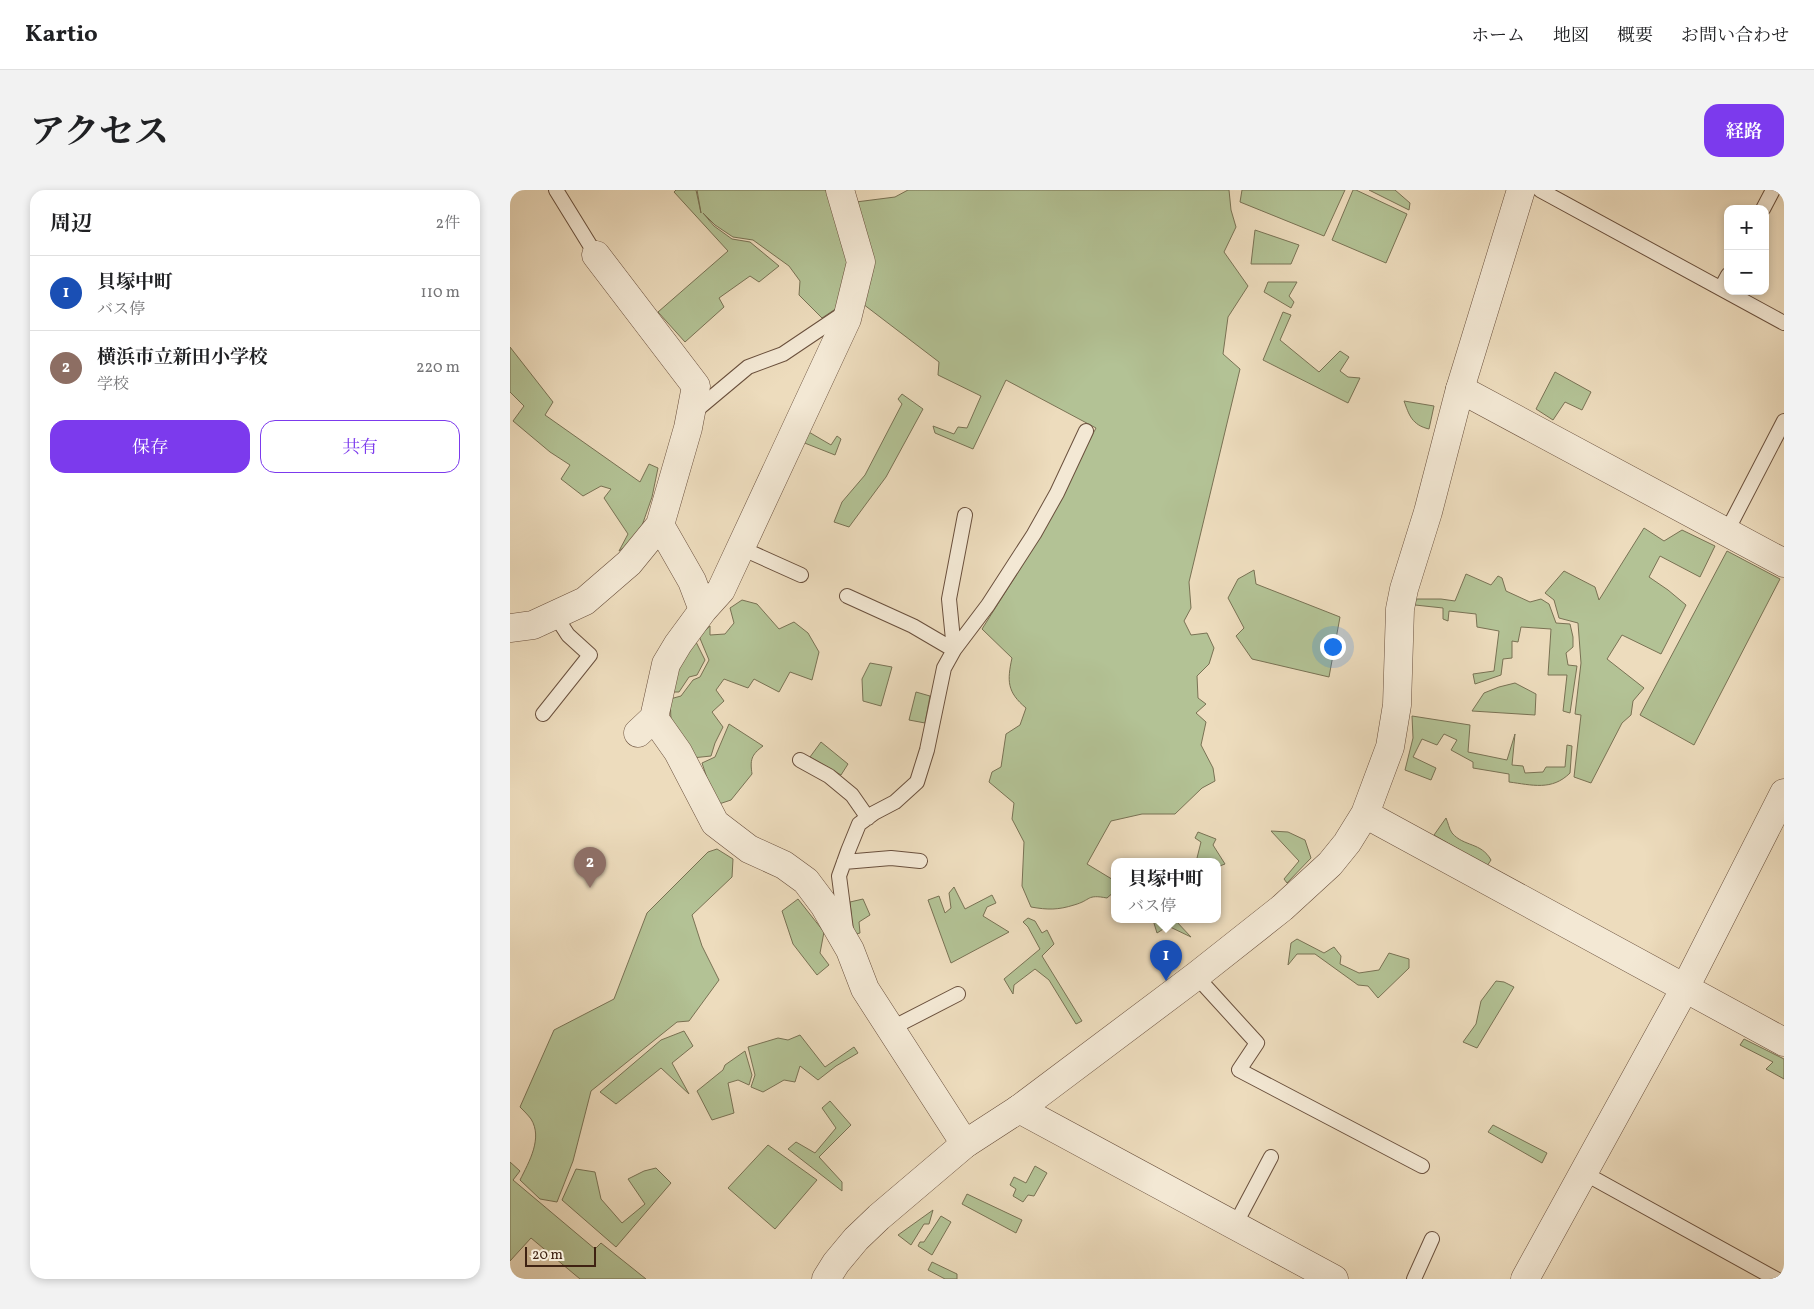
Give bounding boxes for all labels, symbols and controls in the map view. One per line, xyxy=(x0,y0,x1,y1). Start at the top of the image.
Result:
text: Kartio xyxy=(25,18,98,52)
text: ホーム xyxy=(1471,24,1525,49)
text: 地図 xyxy=(1553,24,1589,49)
text: 概要 xyxy=(1617,24,1653,49)
text: お問い合わせ xyxy=(1681,24,1789,49)
button: 経路 xyxy=(1704,104,1784,157)
text: アクセス xyxy=(30,110,169,158)
map controls xyxy=(1724,205,1769,295)
button: + xyxy=(1724,205,1769,250)
text: 周辺 xyxy=(50,210,92,239)
text: 2件 xyxy=(435,213,460,235)
button: − xyxy=(1724,250,1769,295)
text: 貝塚中町 xyxy=(97,270,173,296)
text: 1 xyxy=(63,282,69,304)
text: 110 m xyxy=(421,282,460,304)
text: バス停 xyxy=(97,299,145,321)
text: 横浜市立新田小学校 xyxy=(97,345,268,371)
text: 2 xyxy=(62,357,70,379)
text: 220 m xyxy=(416,357,460,379)
text: 学校 xyxy=(97,374,129,396)
button: 保存 xyxy=(50,420,250,473)
button: 共有 xyxy=(260,420,460,473)
your location xyxy=(1320,634,1346,660)
pin: 2 xyxy=(574,847,606,888)
popup xyxy=(1111,858,1221,923)
text: 貝塚中町 xyxy=(1128,867,1204,893)
text: バス停 xyxy=(1128,896,1176,918)
pin: 1 xyxy=(1150,940,1182,981)
scale bar xyxy=(525,1244,596,1267)
text: 20 m xyxy=(532,1246,563,1265)

